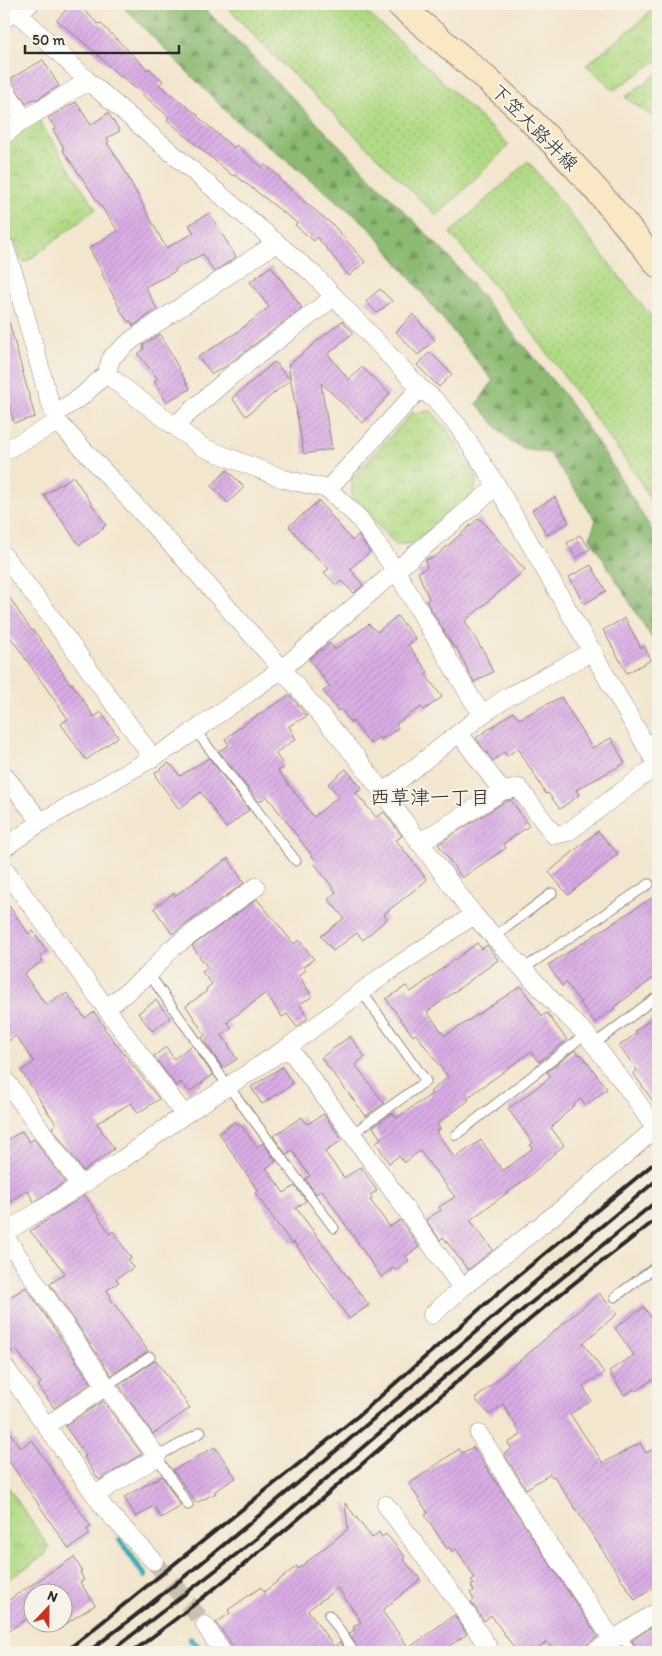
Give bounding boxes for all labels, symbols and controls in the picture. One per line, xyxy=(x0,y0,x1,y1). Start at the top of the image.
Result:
scale bar xyxy=(25,22,179,54)
text: 50 m xyxy=(32,31,65,49)
street label: 下笠大路井線 xyxy=(486,79,583,176)
district label: 西草津一丁目 xyxy=(370,785,490,809)
north arrow xyxy=(22,1584,72,1634)
text: N xyxy=(45,1587,60,1606)

